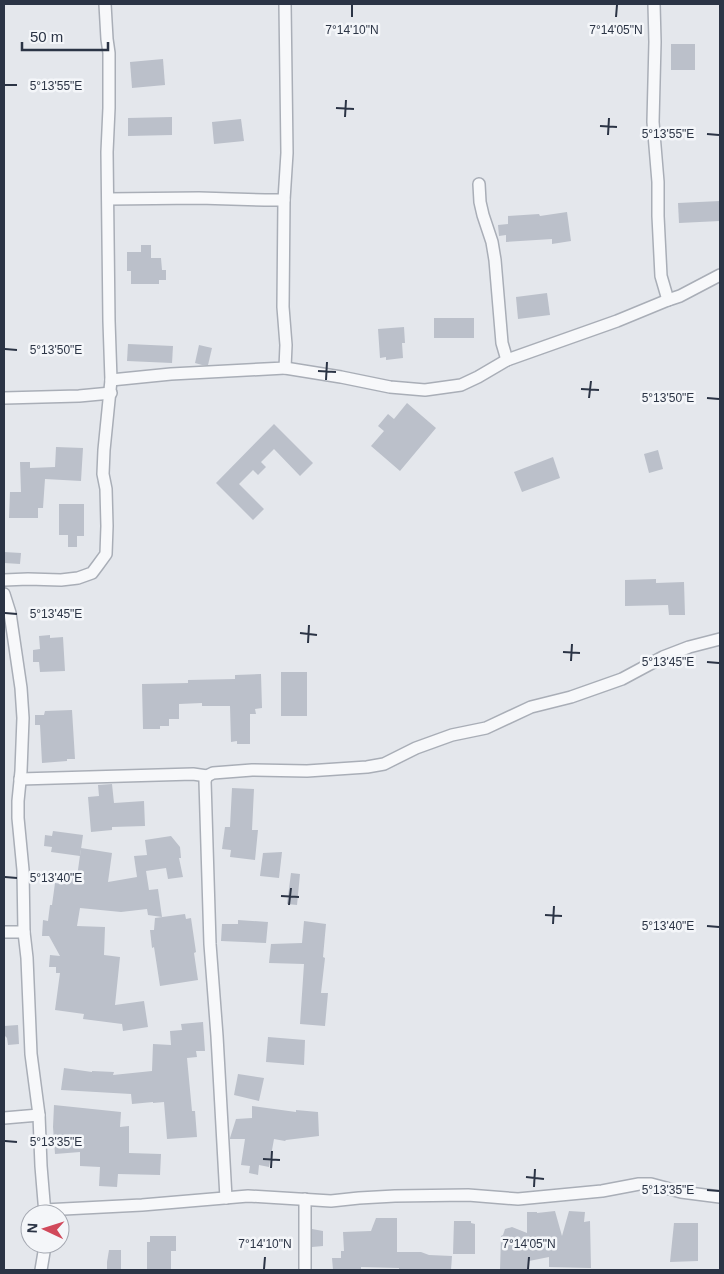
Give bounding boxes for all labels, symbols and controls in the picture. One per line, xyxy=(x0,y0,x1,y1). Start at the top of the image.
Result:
scale bar xyxy=(22,20,109,52)
text: 7°14'10"N xyxy=(325,23,379,37)
text: 7°14'05"N xyxy=(589,23,643,37)
text: 50 m xyxy=(30,28,63,45)
text: 5°13'55"E xyxy=(30,79,82,93)
text: 5°13'55"E xyxy=(642,127,694,141)
text: 5°13'50"E xyxy=(30,343,82,357)
text: 5°13'50"E xyxy=(642,391,694,405)
text: 5°13'45"E xyxy=(30,607,82,621)
text: 5°13'45"E xyxy=(642,655,694,669)
text: 5°13'40"E xyxy=(30,871,82,885)
text: 5°13'40"E xyxy=(642,919,694,933)
text: 5°13'35"E xyxy=(30,1135,82,1149)
text: 5°13'35"E xyxy=(642,1183,694,1197)
north arrow xyxy=(20,1204,70,1254)
text: N xyxy=(24,1222,40,1234)
text: 7°14'10"N xyxy=(238,1237,292,1251)
text: 7°14'05"N xyxy=(502,1237,556,1251)

